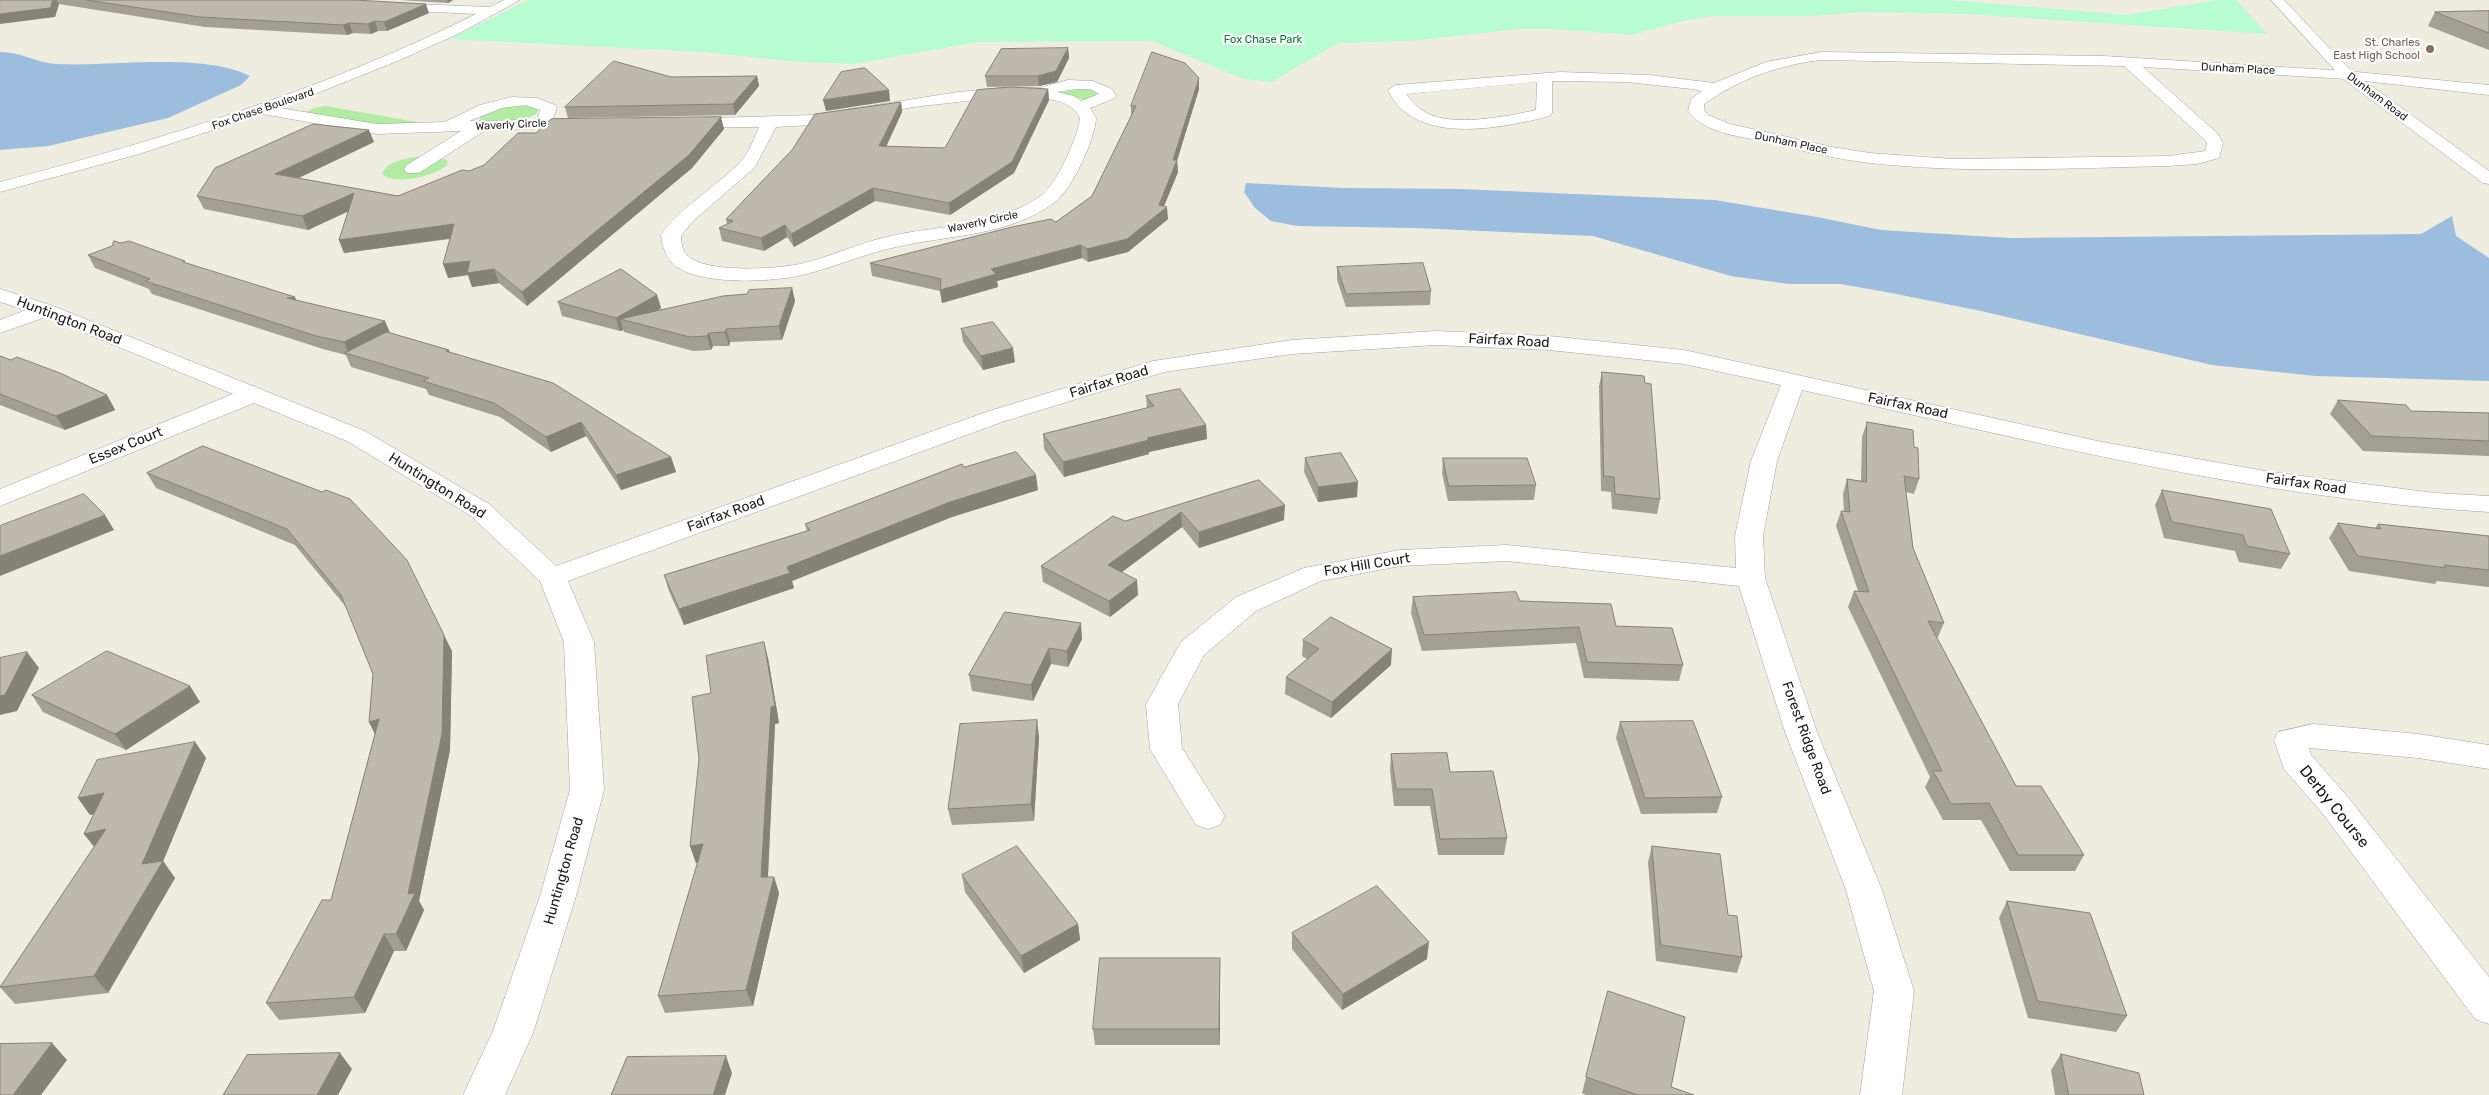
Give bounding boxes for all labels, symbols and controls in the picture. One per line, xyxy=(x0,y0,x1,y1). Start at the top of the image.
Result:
park label: Fox Chase Park xyxy=(1224,33,1302,47)
place label: St. Charles East High School xyxy=(2333,36,2420,62)
marker: St. Charles East High School xyxy=(2424,43,2436,55)
street label: Dunham Place xyxy=(2201,60,2275,78)
street label: Dunham Road xyxy=(2344,70,2410,124)
street label: Fox Chase Boulevard xyxy=(210,85,316,133)
street label: Waverly Circle xyxy=(475,117,547,133)
street label: Dunham Place xyxy=(1753,129,1829,157)
street label: Waverly Circle xyxy=(947,208,1019,236)
street label: Huntington Road xyxy=(14,293,124,349)
street label: Fairfax Road xyxy=(1468,330,1550,352)
street label: Fairfax Road xyxy=(1068,362,1150,402)
street label: Fairfax Road xyxy=(1866,389,1950,423)
street label: Essex Court xyxy=(87,424,165,468)
street label: Huntington Road xyxy=(385,449,489,523)
street label: Fairfax Road xyxy=(2265,470,2347,498)
street label: Fairfax Road xyxy=(685,492,767,536)
street label: Fox Hill Court xyxy=(1323,550,1411,580)
street label: Forest Ridge Road xyxy=(1778,679,1834,797)
street label: Derby Course xyxy=(2295,762,2373,852)
street label: Huntington Road xyxy=(541,815,587,927)

